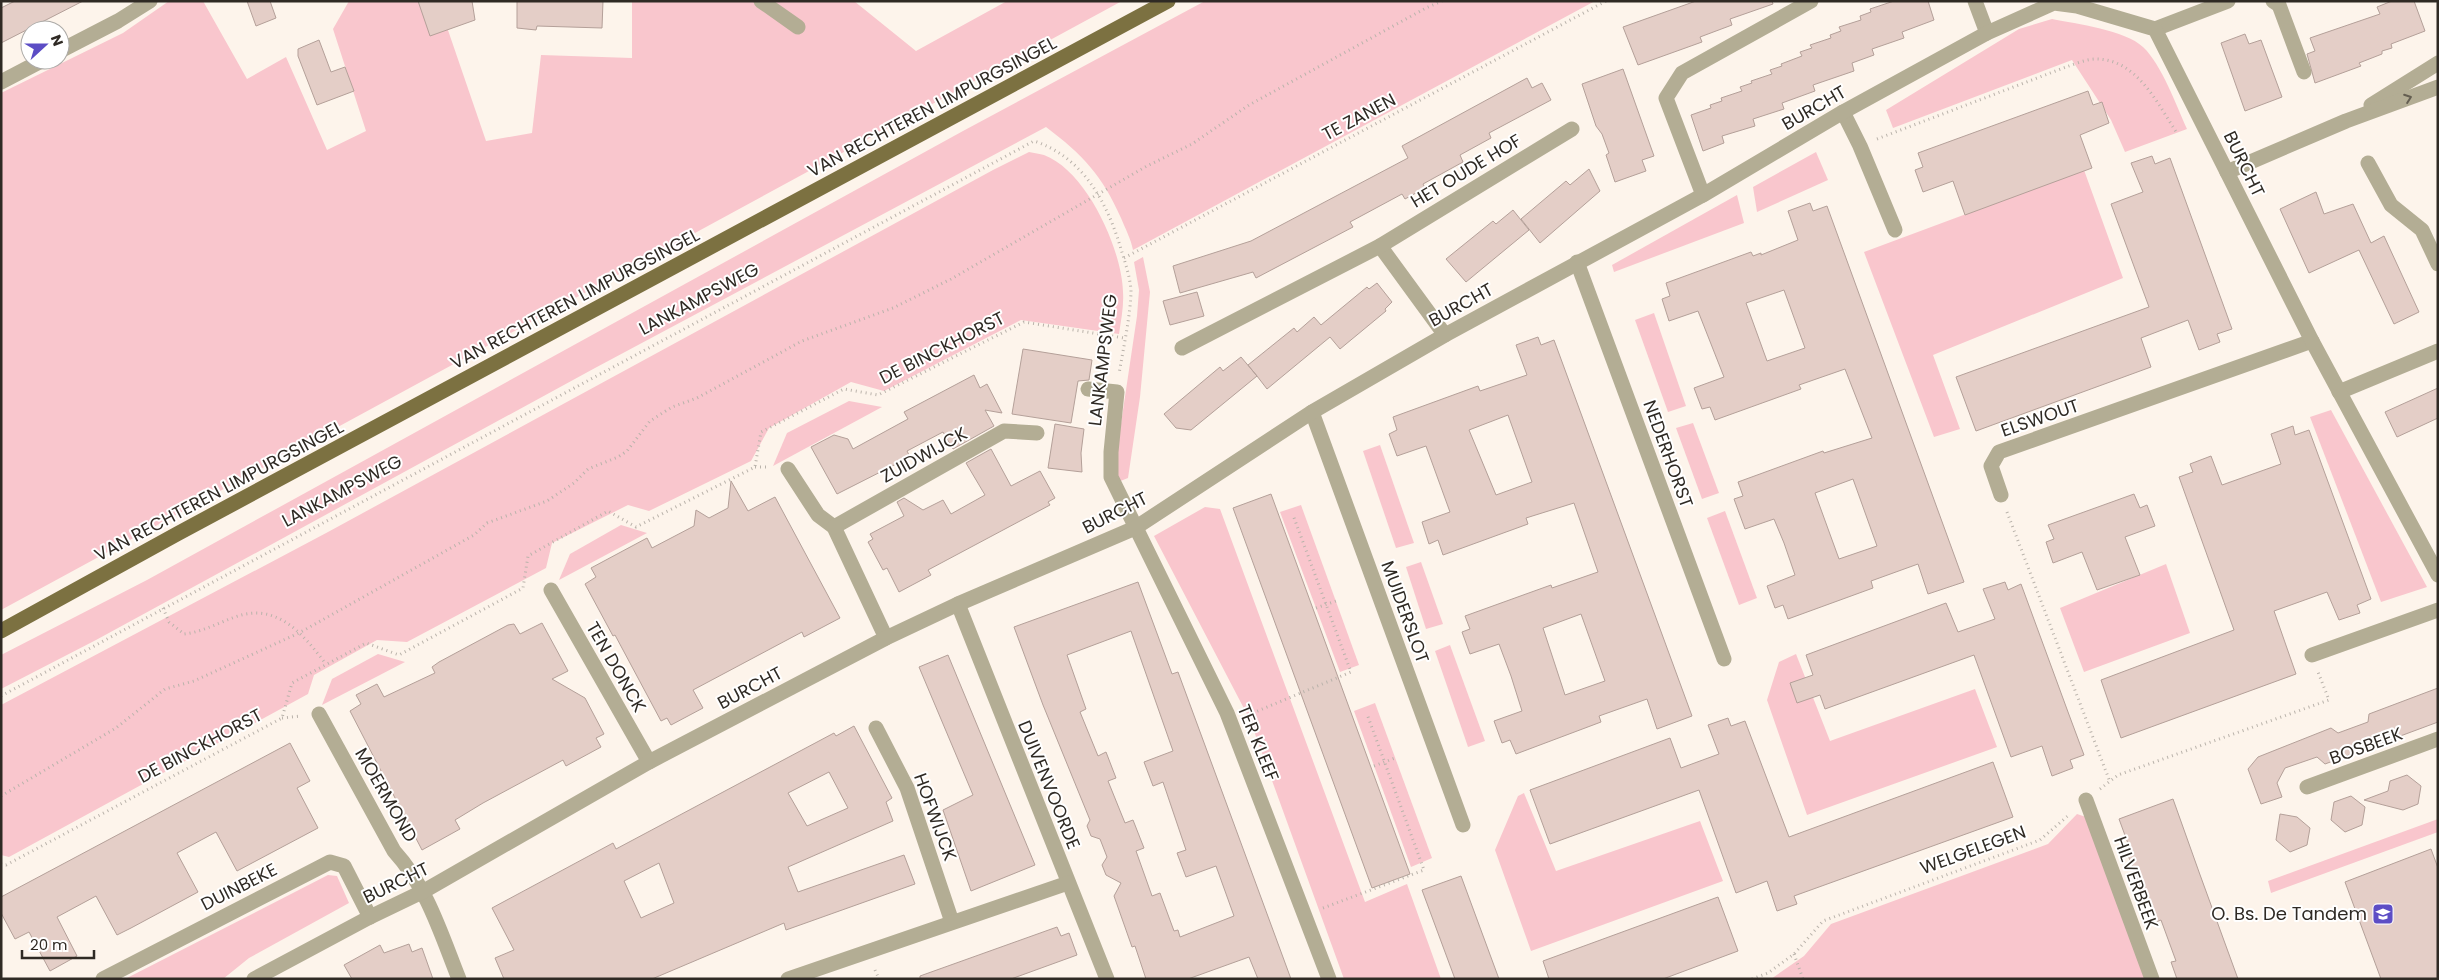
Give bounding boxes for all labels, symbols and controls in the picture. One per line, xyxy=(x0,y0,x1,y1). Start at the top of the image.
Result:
north arrow xyxy=(20,20,70,70)
street label: VAN RECHTEREN LIMPURGSINGEL xyxy=(803,30,1061,183)
text: N xyxy=(46,32,68,49)
street label: BURCHT xyxy=(1777,79,1851,136)
street label: TE ZANEN xyxy=(1317,87,1400,146)
one-way arrow xyxy=(2404,94,2412,104)
street label: BURCHT xyxy=(2218,127,2271,201)
street label: HET OUDE HOF xyxy=(1406,128,1526,213)
street label: VAN RECHTEREN LIMPURGSINGEL xyxy=(446,222,704,375)
street label: LANKAMPSWEG xyxy=(634,256,763,341)
street label: BURCHT xyxy=(1424,276,1498,333)
street label: LANKAMPSWEG xyxy=(1082,293,1123,427)
street label: DE BINCKHORST xyxy=(875,305,1009,390)
street label: ELSWOUT xyxy=(1997,392,2083,443)
street label: NEDERHORST xyxy=(1637,397,1700,511)
street label: VAN RECHTEREN LIMPURGSINGEL xyxy=(90,414,348,567)
street label: ZUIDWIJCK xyxy=(876,420,972,489)
street label: LANKAMPSWEG xyxy=(277,448,406,533)
street label: BURCHT xyxy=(1078,485,1152,540)
street label: MUIDERSLOT xyxy=(1375,557,1436,667)
street label: TEN DONCK xyxy=(580,617,653,717)
street label: BURCHT xyxy=(713,660,787,715)
street label: TER KLEEF xyxy=(1232,701,1285,785)
street label: DE BINCKHORST xyxy=(133,702,267,789)
street label: DUIVENVOORDE xyxy=(1012,717,1087,853)
street label: BOSBEEK xyxy=(2326,721,2406,770)
street label: MOERMOND xyxy=(349,743,423,846)
street label: HOFWIJCK xyxy=(908,769,963,864)
street label: WELGELEGEN xyxy=(1917,819,2029,880)
street label: HILVERBEEK xyxy=(2108,833,2165,933)
street label: BURCHT xyxy=(359,856,433,909)
street label: DUINBEKE xyxy=(196,857,281,916)
place label: O. Bs. De Tandem xyxy=(2211,901,2367,926)
school or university icon: O. Bs. De Tandem xyxy=(2371,902,2395,926)
scale bar xyxy=(22,928,95,960)
text: 20 m xyxy=(30,934,68,955)

